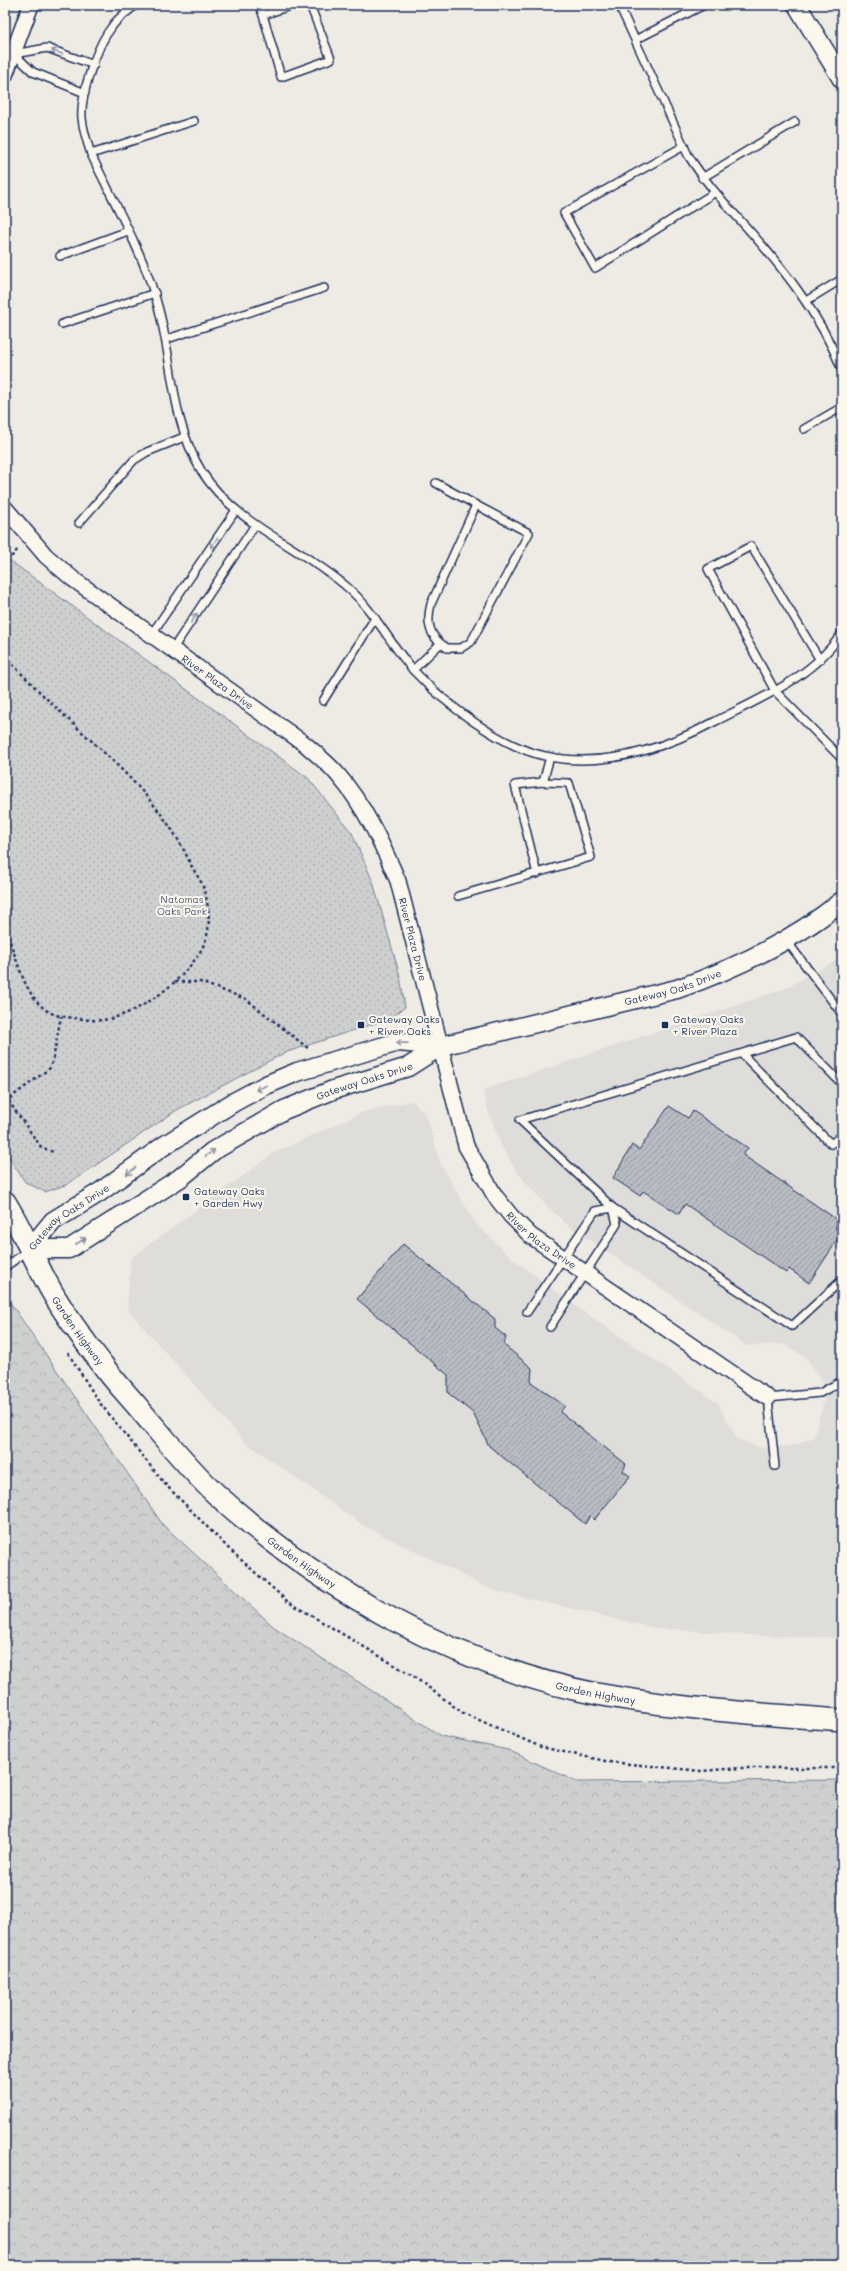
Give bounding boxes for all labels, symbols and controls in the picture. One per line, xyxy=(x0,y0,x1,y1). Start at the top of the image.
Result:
one-way arrow xyxy=(51,47,63,55)
one-way arrow xyxy=(210,537,218,548)
one-way arrow xyxy=(189,612,198,623)
street label: River Plaza Drive xyxy=(179,651,256,712)
park label: Natomas Oaks Park xyxy=(157,892,207,918)
street label: River Plaza Drive xyxy=(396,896,430,982)
street label: Gateway Oaks Drive xyxy=(623,966,723,1008)
place label: Gateway Oaks + River Oaks xyxy=(369,1012,440,1038)
place label: Gateway Oaks + River Plaza xyxy=(673,1012,744,1038)
marker: Gateway Oaks + River Oaks xyxy=(356,1020,366,1030)
marker: Gateway Oaks + River Plaza xyxy=(660,1020,670,1030)
one-way arrow xyxy=(396,1039,409,1047)
street label: Gateway Oaks Drive xyxy=(314,1059,416,1103)
one-way arrow xyxy=(255,1085,267,1092)
one-way arrow xyxy=(205,1149,216,1158)
one-way arrow xyxy=(125,1167,136,1175)
street label: Gateway Oaks Drive xyxy=(25,1181,112,1253)
place label: Gateway Oaks + Garden Hwy xyxy=(194,1184,265,1210)
marker: Gateway Oaks + Garden Hwy xyxy=(181,1192,191,1202)
street label: River Plaza Drive xyxy=(503,1209,579,1272)
one-way arrow xyxy=(75,1237,86,1245)
street label: Garden Highway xyxy=(49,1294,107,1368)
street label: Garden Highway xyxy=(265,1533,339,1591)
street label: Garden Highway xyxy=(554,1678,636,1707)

